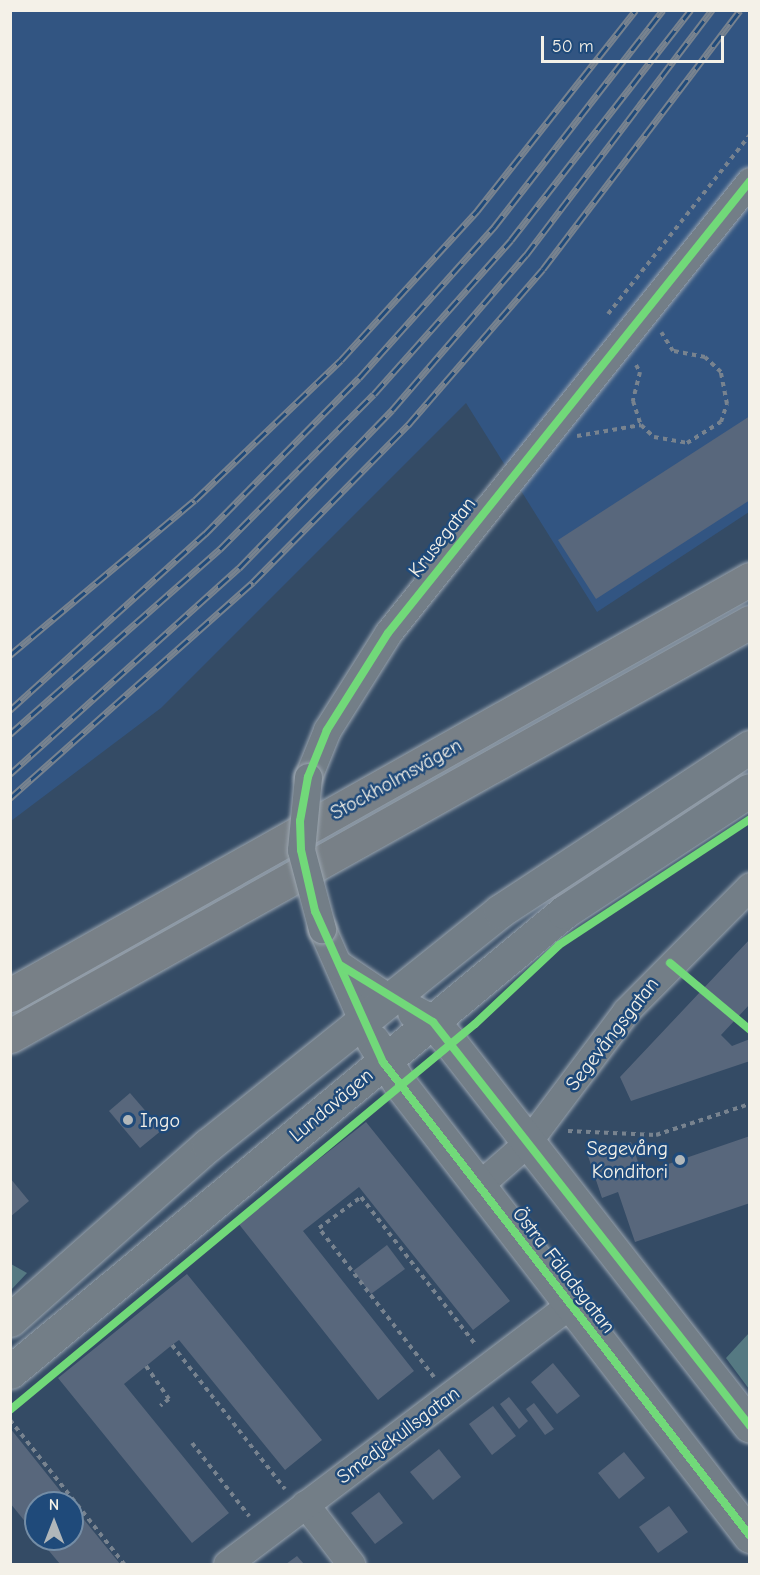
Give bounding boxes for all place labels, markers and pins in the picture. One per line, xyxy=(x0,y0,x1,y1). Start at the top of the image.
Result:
place label: Ingo xyxy=(140,1108,180,1132)
marker: Ingo xyxy=(121,1113,135,1127)
place label: Segevång Konditori xyxy=(586,1136,668,1183)
marker: Segevång Konditori xyxy=(673,1153,687,1167)

